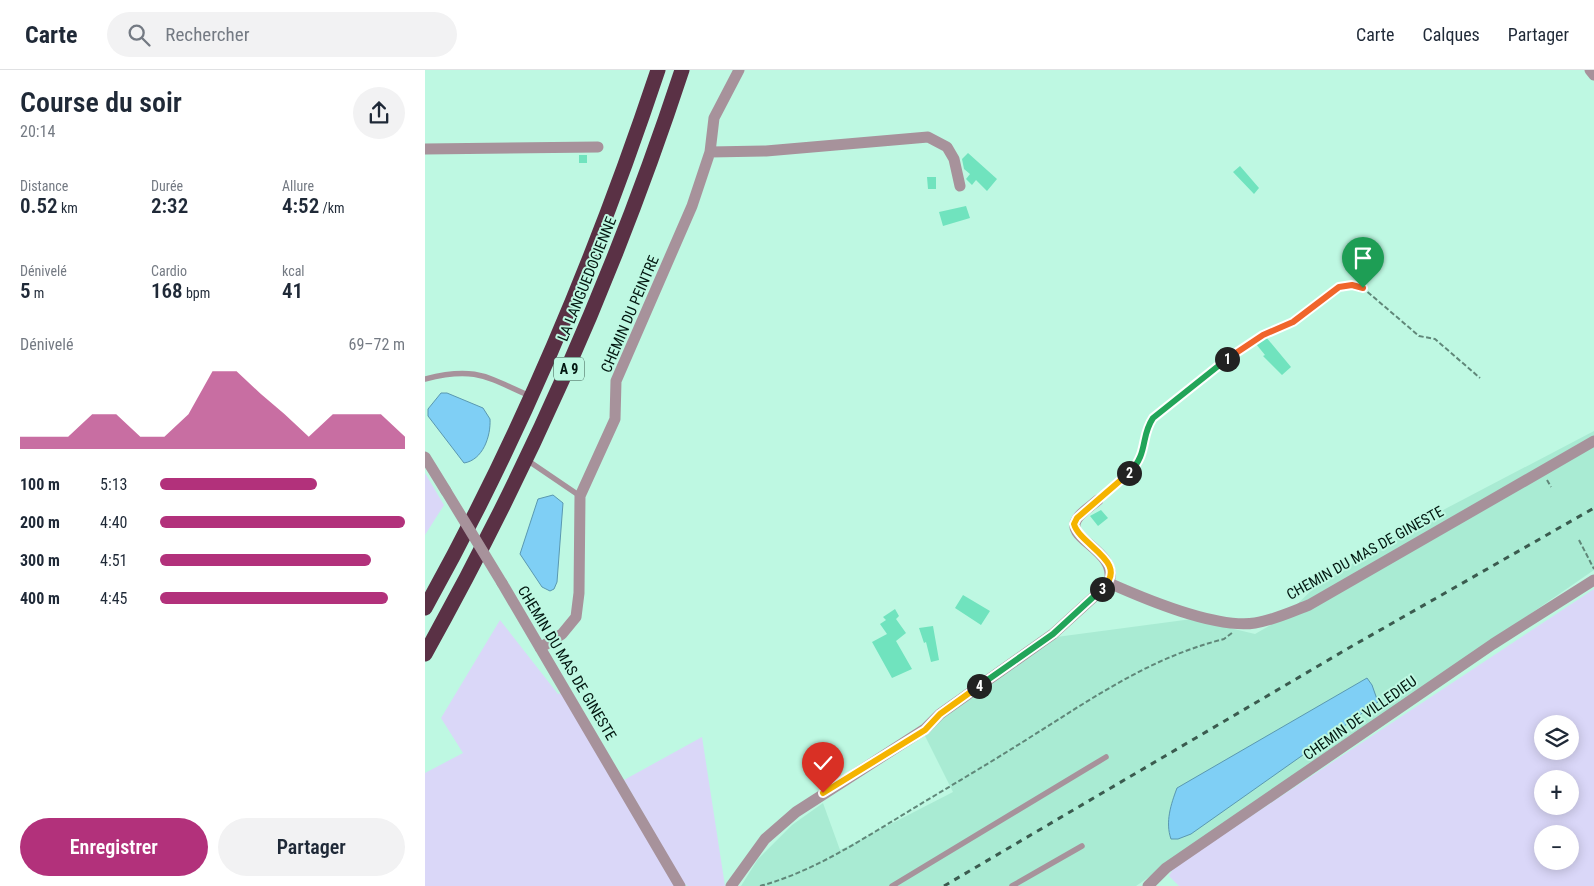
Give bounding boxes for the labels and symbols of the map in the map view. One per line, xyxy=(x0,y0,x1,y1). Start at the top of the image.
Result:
street label: LA LANGUEDOCIENNE xyxy=(554,214,620,344)
pin xyxy=(1342,237,1384,288)
street label: CHEMIN DU PEINTRE xyxy=(597,253,663,375)
pin: 1 xyxy=(1215,346,1239,372)
road number: A 9 xyxy=(554,358,584,380)
pin: 2 xyxy=(1117,460,1141,486)
street label: CHEMIN DU MAS DE GINESTE xyxy=(1283,502,1447,604)
pin: 3 xyxy=(1089,576,1115,602)
street label: CHEMIN DU MAS DE GINESTE xyxy=(514,583,620,743)
street label: CHEMIN DE VILLEDIEU xyxy=(1300,672,1420,764)
pin: 4 xyxy=(967,674,991,698)
pin xyxy=(802,742,844,793)

